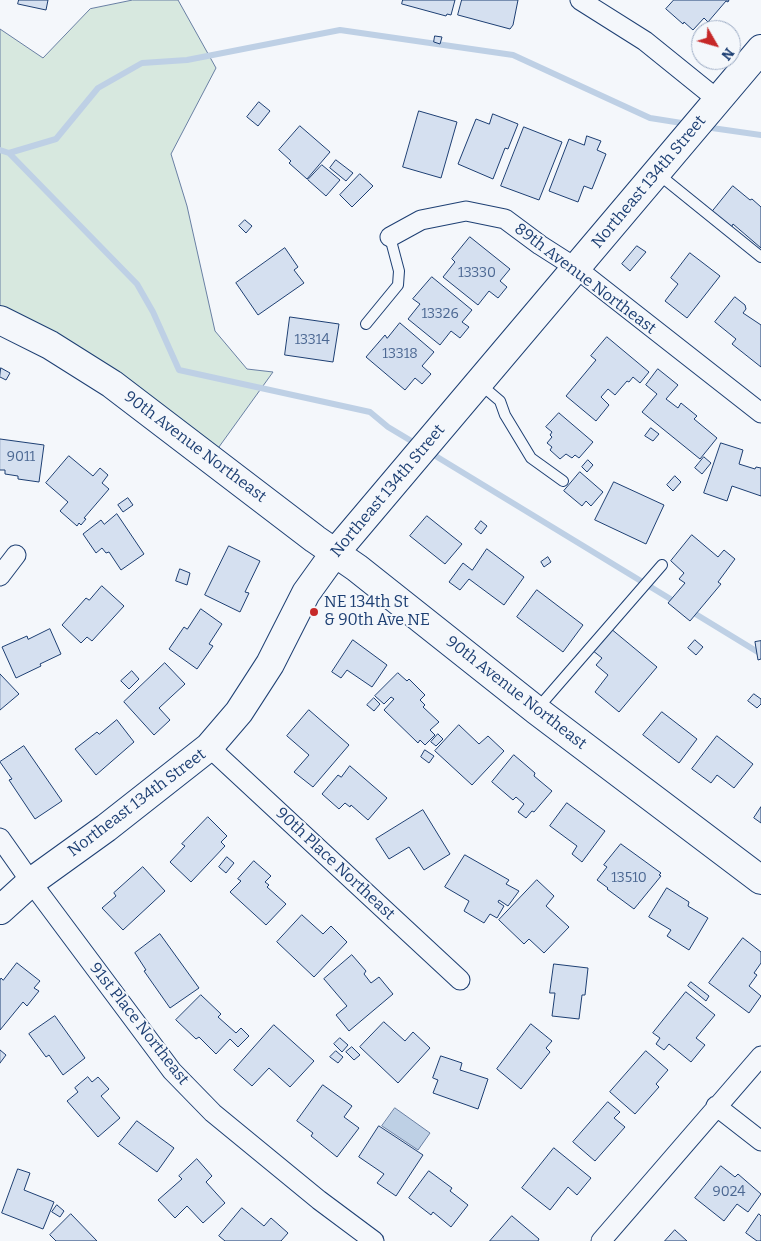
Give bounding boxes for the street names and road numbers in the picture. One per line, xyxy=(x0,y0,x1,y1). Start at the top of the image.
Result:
street label: Northeast 134th Street xyxy=(588,112,710,252)
street label: 89th Avenue Northeast xyxy=(510,219,660,339)
street label: 90th Avenue Northeast xyxy=(120,387,270,507)
street label: Northeast 134th Street xyxy=(327,421,449,561)
street label: 90th Avenue Northeast xyxy=(442,632,590,754)
street label: Northeast 134th Street xyxy=(64,745,210,861)
street label: 90th Place Northeast xyxy=(271,804,399,924)
street label: 91st Place Northeast xyxy=(85,959,193,1089)

